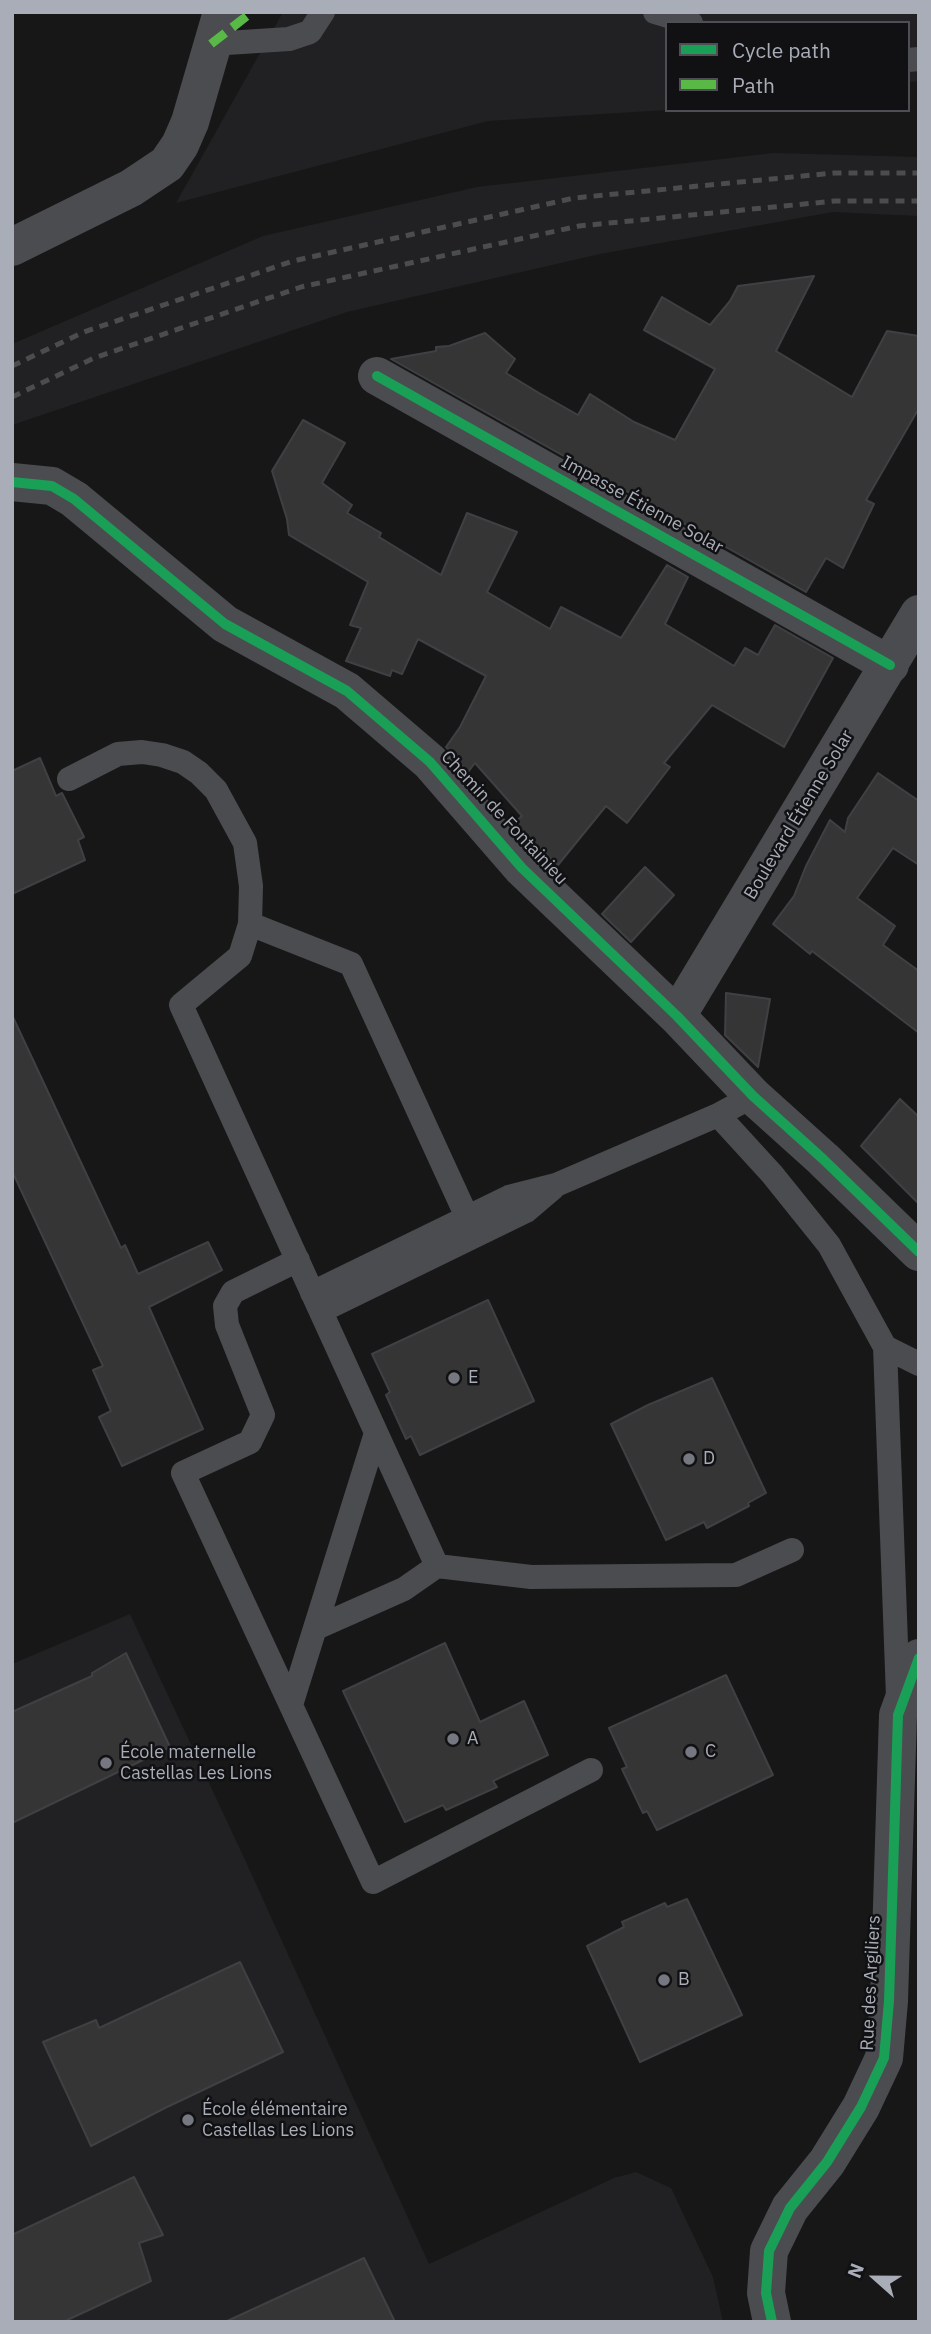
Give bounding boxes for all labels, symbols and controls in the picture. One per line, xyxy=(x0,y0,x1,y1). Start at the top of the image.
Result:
legend xyxy=(665,21,910,112)
text: Cycle path xyxy=(732,36,831,64)
text: Path xyxy=(732,71,775,99)
street label: Impasse Étienne Solar xyxy=(557,451,727,559)
street label: Boulevard Étienne Solar xyxy=(740,726,858,904)
street label: Chemin de Fontainieu xyxy=(436,746,572,890)
place label: E xyxy=(468,1367,478,1389)
marker: E xyxy=(446,1370,462,1386)
place label: D xyxy=(703,1448,715,1470)
marker: D xyxy=(681,1451,697,1467)
place label: A xyxy=(467,1728,479,1750)
marker: A xyxy=(445,1731,461,1747)
place label: C xyxy=(705,1741,716,1763)
place label: École maternelle Castellas Les Lions xyxy=(120,1742,272,1784)
marker: C xyxy=(683,1744,699,1760)
marker: École maternelle Castellas Les Lions xyxy=(98,1755,114,1771)
street label: Rue des Argiliers xyxy=(857,1915,885,2051)
place label: B xyxy=(678,1969,690,1991)
marker: B xyxy=(656,1972,672,1988)
place label: École élémentaire Castellas Les Lions xyxy=(202,2099,354,2142)
marker: École élémentaire Castellas Les Lions xyxy=(180,2112,196,2128)
north arrow xyxy=(840,2243,910,2313)
text: N xyxy=(842,2260,869,2281)

